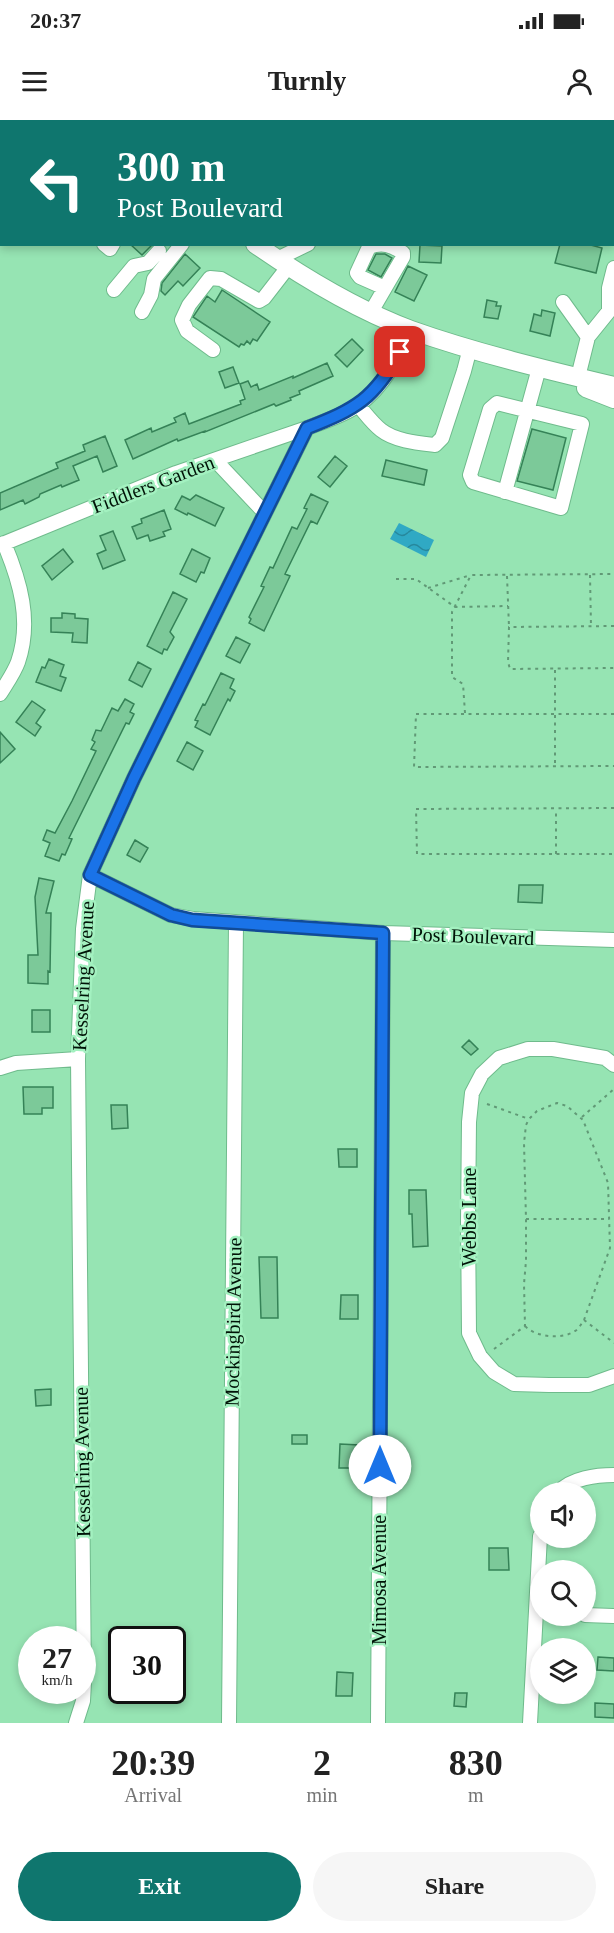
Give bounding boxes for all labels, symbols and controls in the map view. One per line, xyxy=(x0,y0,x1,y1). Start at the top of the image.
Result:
text: 20:37 xyxy=(30,8,81,33)
icon: menu xyxy=(18,65,51,98)
icon: person xyxy=(563,65,596,98)
text: Turnly xyxy=(268,66,346,96)
icon: left xyxy=(18,144,96,222)
text: 300 m xyxy=(117,144,226,190)
text: Post Boulevard xyxy=(117,193,283,223)
pin xyxy=(374,326,425,377)
icon: arrive xyxy=(383,335,416,368)
street label: Fiddlers Garden xyxy=(89,451,217,517)
street label: Kesselring Avenue xyxy=(68,900,99,1052)
street label: Post Boulevard xyxy=(411,923,535,949)
street label: Webbs Lane xyxy=(458,1167,480,1266)
street label: Mockingbird Avenue xyxy=(221,1237,246,1407)
street label: Kesselring Avenue xyxy=(70,1387,95,1537)
position arrow xyxy=(348,1434,412,1498)
map controls xyxy=(530,1482,596,1704)
button: sound xyxy=(530,1482,596,1548)
street label: Mimosa Avenue xyxy=(368,1515,390,1645)
button: search xyxy=(530,1560,596,1626)
speed limit sign: 30 xyxy=(108,1626,186,1704)
button: layers xyxy=(530,1638,596,1704)
text: 27 xyxy=(42,1641,72,1674)
text: km/h xyxy=(42,1672,72,1688)
text: 20:39 xyxy=(111,1743,195,1783)
text: 2 xyxy=(313,1743,331,1783)
text: 830 xyxy=(449,1743,503,1783)
text: Arrival xyxy=(124,1784,182,1806)
text: min xyxy=(306,1784,338,1806)
text: m xyxy=(468,1784,484,1806)
button: Exit xyxy=(18,1852,301,1921)
button: Share xyxy=(313,1852,596,1921)

